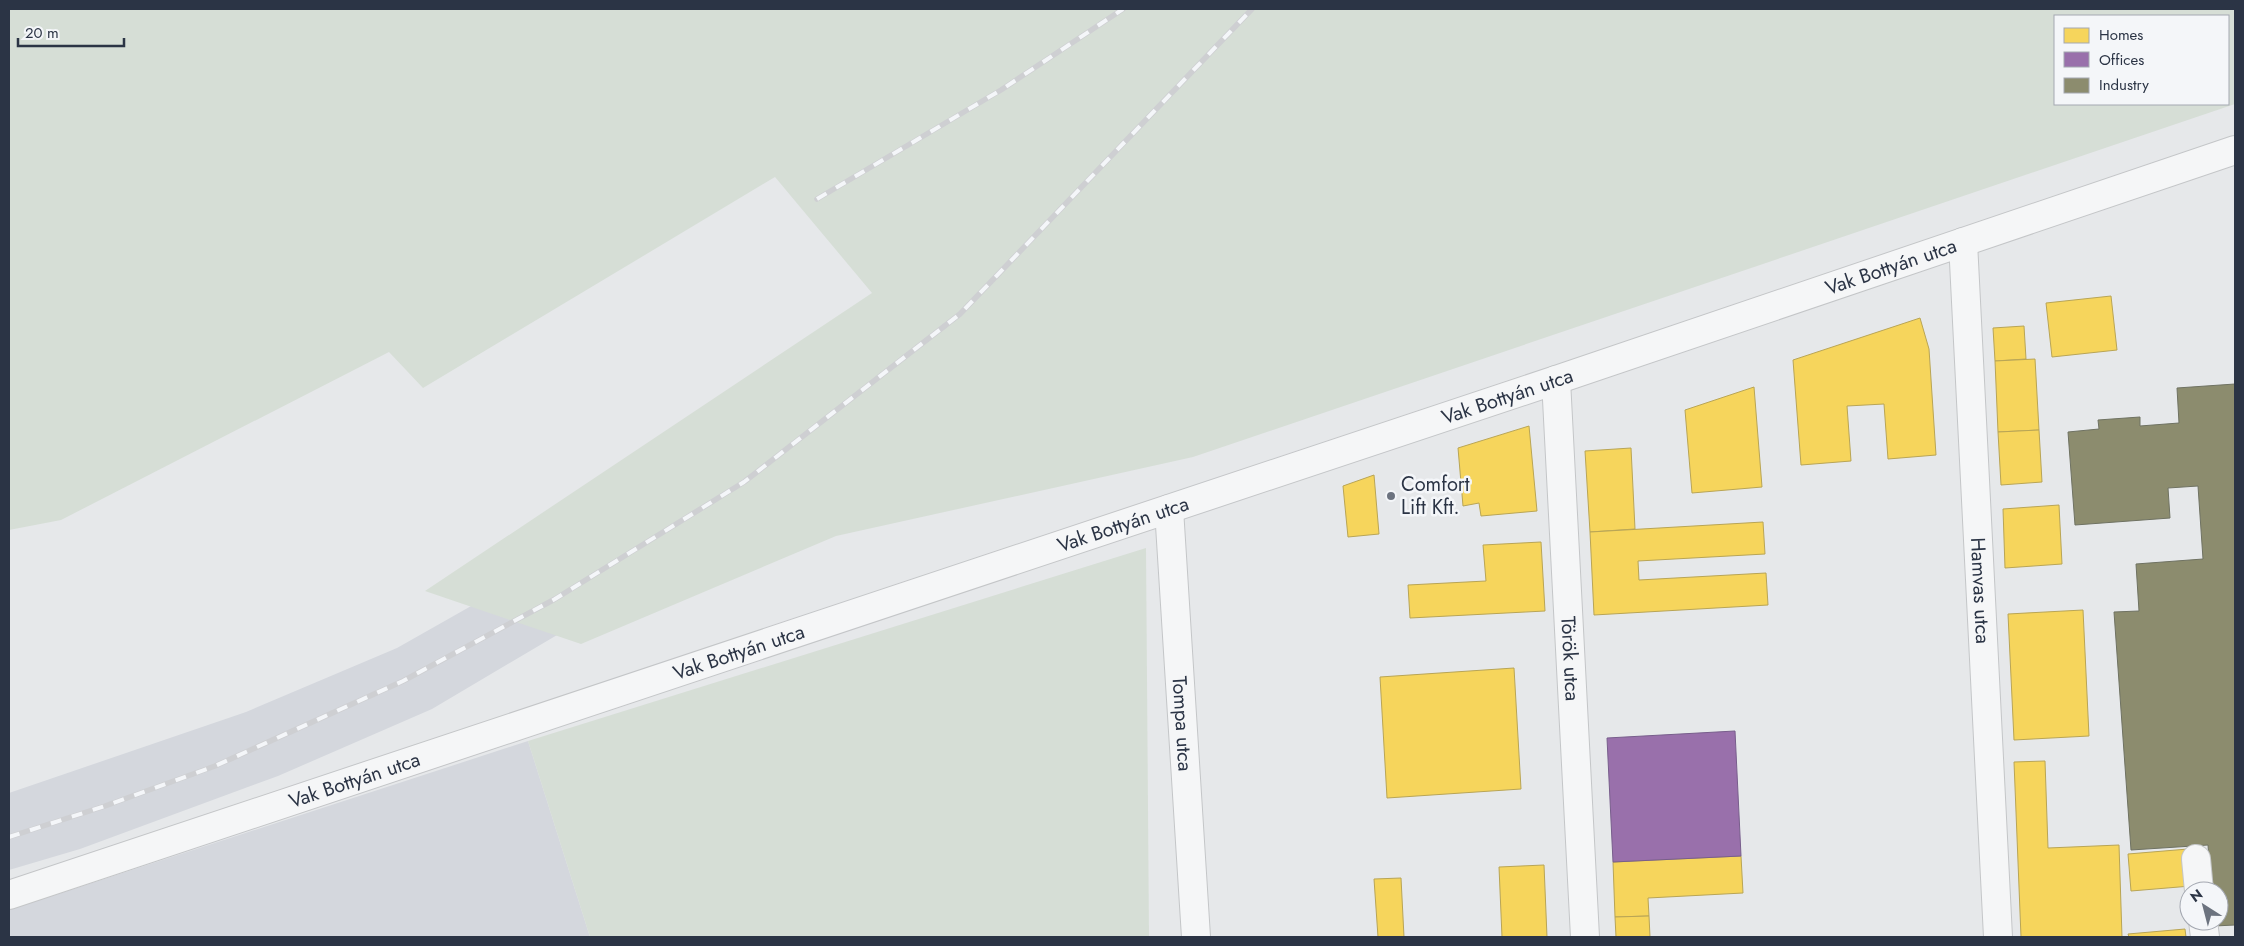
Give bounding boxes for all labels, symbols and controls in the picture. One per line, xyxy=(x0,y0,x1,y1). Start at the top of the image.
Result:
scale bar xyxy=(18,15,124,47)
legend xyxy=(2054,15,2229,105)
text: 20 m xyxy=(25,22,59,44)
text: Homes xyxy=(2099,24,2143,46)
text: Offices xyxy=(2099,49,2144,71)
text: Industry xyxy=(2099,74,2149,96)
street label: Vak Bottyán utca xyxy=(1821,231,1960,302)
street label: Vak Bottyán utca xyxy=(1438,361,1577,432)
place label: Comfort Lift Kft. xyxy=(1401,470,1470,522)
street label: Vak Bottyán utca xyxy=(1053,489,1192,560)
marker: Comfort Lift Kft. xyxy=(1385,490,1397,502)
street label: Hamvas utca xyxy=(1963,537,1998,644)
street label: Török utca xyxy=(1554,615,1587,702)
street label: Vak Bottyán utca xyxy=(669,617,808,687)
street label: Tompa utca xyxy=(1165,675,1200,772)
street label: Vak Bottyán utca xyxy=(285,745,424,815)
north arrow xyxy=(2179,881,2229,931)
text: N xyxy=(2186,884,2207,907)

